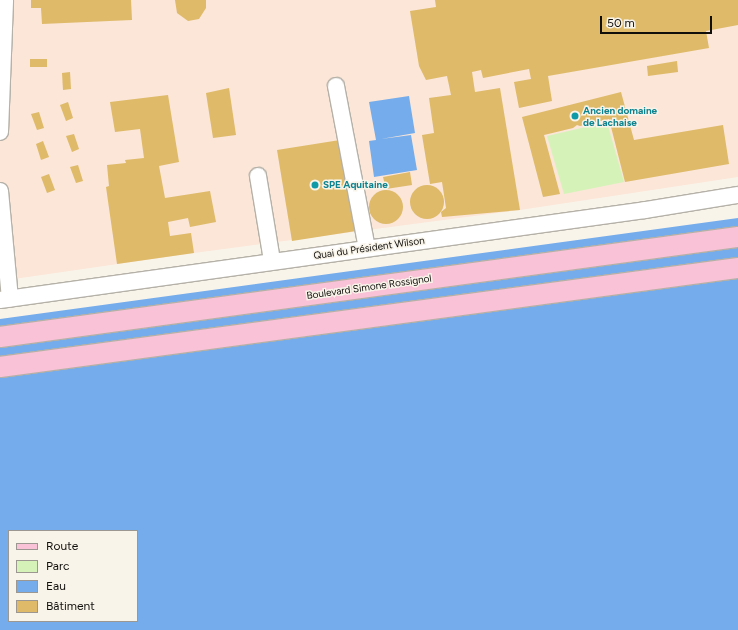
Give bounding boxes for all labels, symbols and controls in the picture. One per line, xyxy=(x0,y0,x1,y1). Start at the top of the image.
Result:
scale bar xyxy=(602,8,714,34)
text: 50 m xyxy=(607,16,635,30)
place label: Ancien domaine de Lachaise xyxy=(583,104,657,128)
marker: Ancien domaine de Lachaise xyxy=(570,111,580,121)
place label: SPE Aquitaine xyxy=(323,179,388,191)
marker: SPE Aquitaine xyxy=(310,180,320,190)
street label: Quai du Président Wilson xyxy=(313,234,425,262)
street label: Boulevard Simone Rossignol xyxy=(306,272,432,302)
legend xyxy=(8,530,138,622)
text: Route xyxy=(46,539,78,553)
text: Parc xyxy=(46,559,70,573)
text: Eau xyxy=(46,579,66,593)
text: Bâtiment xyxy=(46,599,95,613)

